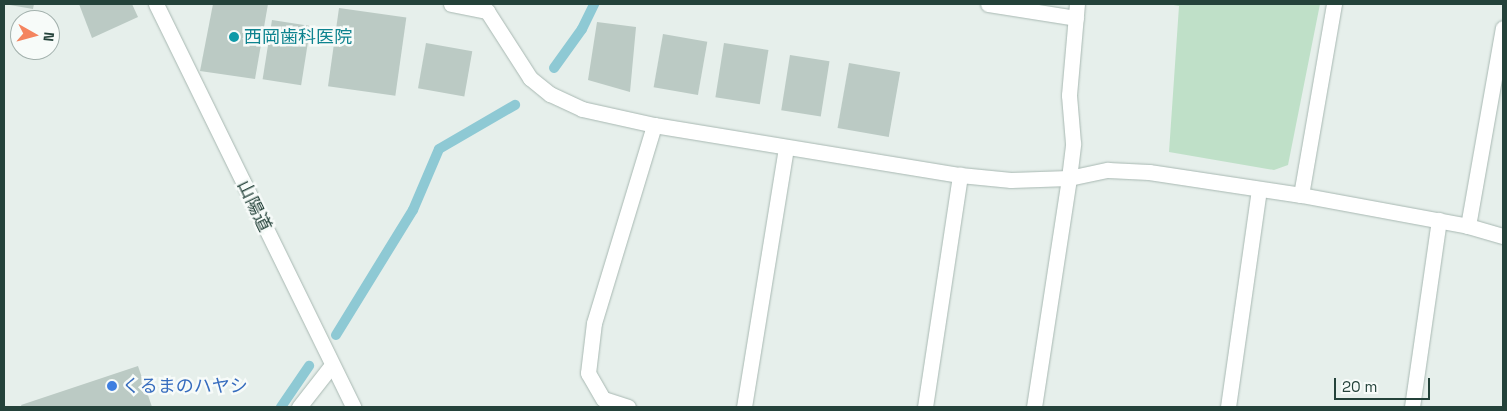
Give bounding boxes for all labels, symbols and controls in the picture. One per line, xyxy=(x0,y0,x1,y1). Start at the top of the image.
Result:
north arrow xyxy=(10,10,60,60)
place label: 西岡歯科医院 xyxy=(244,26,352,48)
text: N xyxy=(39,31,58,42)
marker: 西岡歯科医院 xyxy=(228,31,240,43)
street label: 山陽道 xyxy=(232,177,276,235)
scale bar xyxy=(1337,368,1433,400)
place label: くるまのハヤシ xyxy=(122,375,248,397)
text: 20 m xyxy=(1342,377,1377,396)
marker: くるまのハヤシ xyxy=(106,380,118,392)

